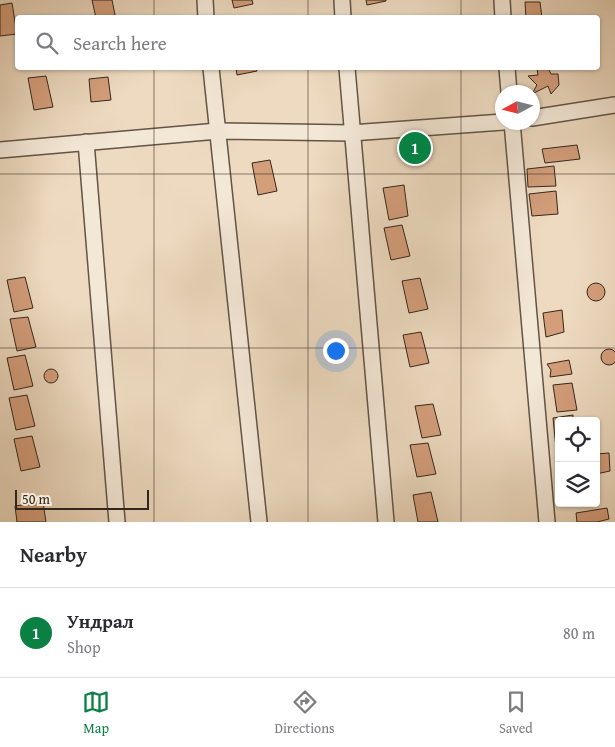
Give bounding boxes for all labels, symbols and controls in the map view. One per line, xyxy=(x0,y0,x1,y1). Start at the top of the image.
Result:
search box xyxy=(15,15,600,70)
icon: search xyxy=(33,29,61,57)
text: Search here xyxy=(73,29,167,57)
north arrow xyxy=(495,85,540,130)
pin: 1 xyxy=(399,129,431,167)
your location xyxy=(323,338,349,364)
map controls xyxy=(555,417,600,507)
button: locate xyxy=(555,417,600,462)
button: layers xyxy=(555,462,600,507)
scale bar xyxy=(15,487,149,510)
text: 50 m xyxy=(22,489,50,509)
text: Nearby xyxy=(20,539,87,570)
text: Ундрал xyxy=(67,607,134,635)
text: 1 xyxy=(32,621,40,645)
text: 80 m xyxy=(563,621,595,645)
text: Shop xyxy=(67,635,101,659)
tab: Map xyxy=(82,688,110,738)
tab: Directions xyxy=(274,688,335,738)
tab: Saved xyxy=(499,688,533,738)

